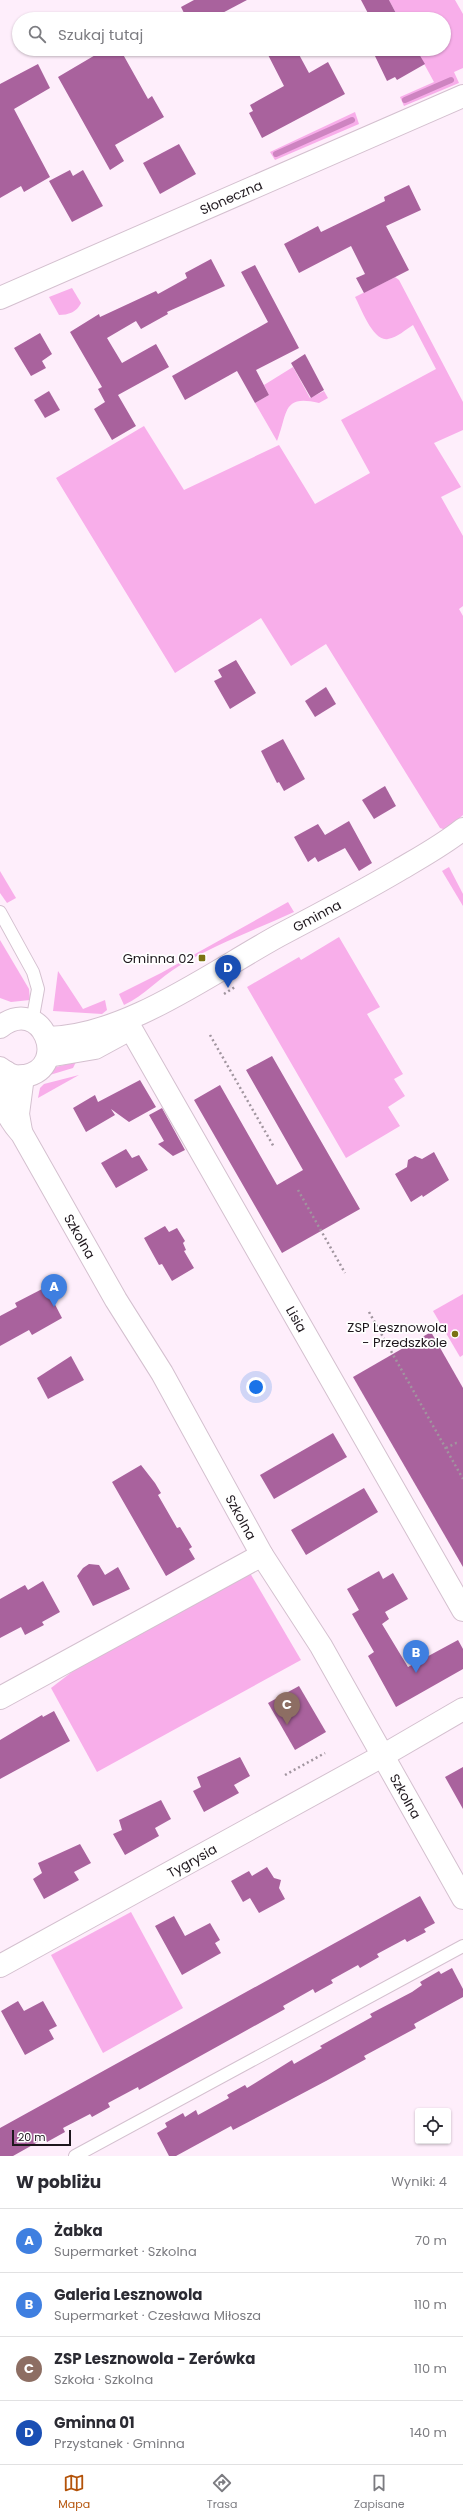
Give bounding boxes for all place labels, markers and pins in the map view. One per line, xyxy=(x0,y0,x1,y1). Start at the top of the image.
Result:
place label: Gminna 02 xyxy=(123,949,194,968)
marker: Gminna 02 xyxy=(197,953,207,963)
pin: D xyxy=(215,955,241,988)
pin: A xyxy=(41,1274,67,1307)
place label: ZSP Lesznowola - Przedszkole xyxy=(347,1318,447,1352)
marker: ZSP Lesznowola - Przedszkole xyxy=(450,1329,460,1339)
pin: B xyxy=(403,1640,429,1673)
pin: C xyxy=(274,1692,300,1725)

